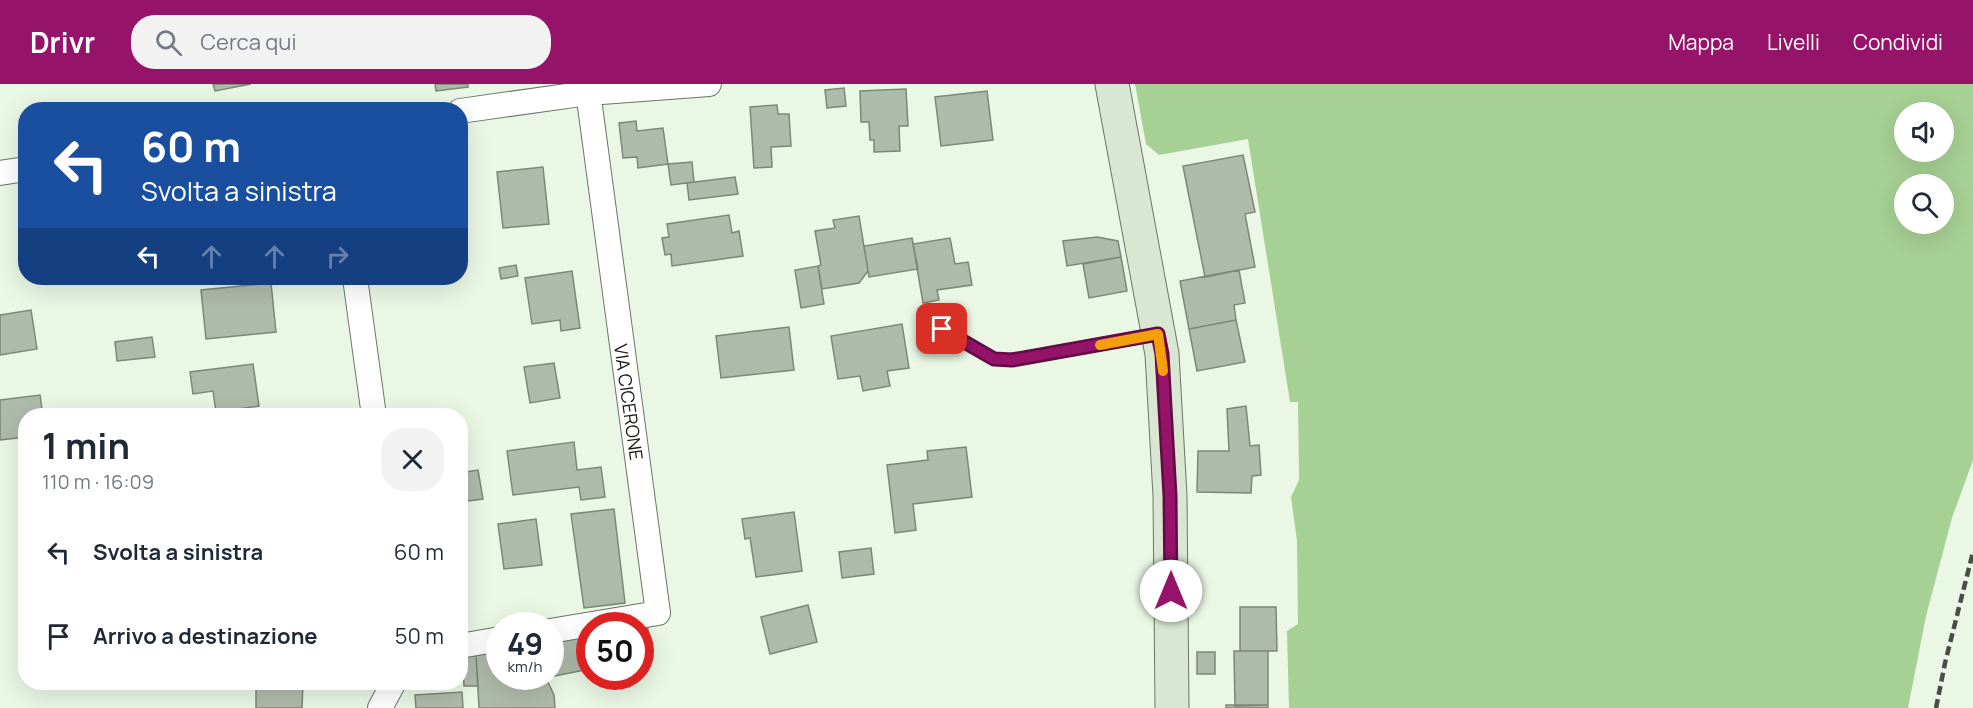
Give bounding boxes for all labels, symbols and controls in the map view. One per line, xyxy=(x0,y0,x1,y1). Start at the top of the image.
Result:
search box xyxy=(131,15,551,69)
text: Drivr xyxy=(30,23,95,61)
icon: search xyxy=(152,26,185,59)
text: Cerca qui xyxy=(200,27,297,57)
text: Mappa xyxy=(1668,28,1734,56)
text: Livelli xyxy=(1767,28,1820,56)
text: Condividi xyxy=(1853,28,1943,56)
map controls xyxy=(1894,102,1954,234)
button: sound xyxy=(1894,102,1954,162)
text: 60 m xyxy=(141,117,241,175)
icon: left xyxy=(42,126,120,204)
text: Svolta a sinistra xyxy=(141,172,337,209)
button: search xyxy=(1894,174,1954,234)
icon: left xyxy=(132,240,165,273)
icon: ahead xyxy=(195,240,228,273)
icon: ahead xyxy=(258,240,291,273)
icon: right xyxy=(321,240,354,273)
pin xyxy=(916,303,967,354)
icon: arrive xyxy=(925,312,958,345)
street label: VIA CICERONE xyxy=(609,342,649,462)
text: 1 min xyxy=(42,421,130,470)
button: close xyxy=(381,428,444,491)
text: 110 m · 16:09 xyxy=(42,468,154,495)
icon: left xyxy=(42,536,75,569)
text: Svolta a sinistra xyxy=(93,537,263,567)
text: 60 m xyxy=(394,537,444,567)
position arrow xyxy=(1139,559,1203,623)
speed limit sign: 50 xyxy=(576,612,654,690)
icon: arrive xyxy=(42,620,75,653)
text: Arrivo a destinazione xyxy=(93,621,317,651)
text: 50 m xyxy=(395,621,444,651)
text: 49 xyxy=(507,623,543,664)
text: km/h xyxy=(508,656,542,677)

